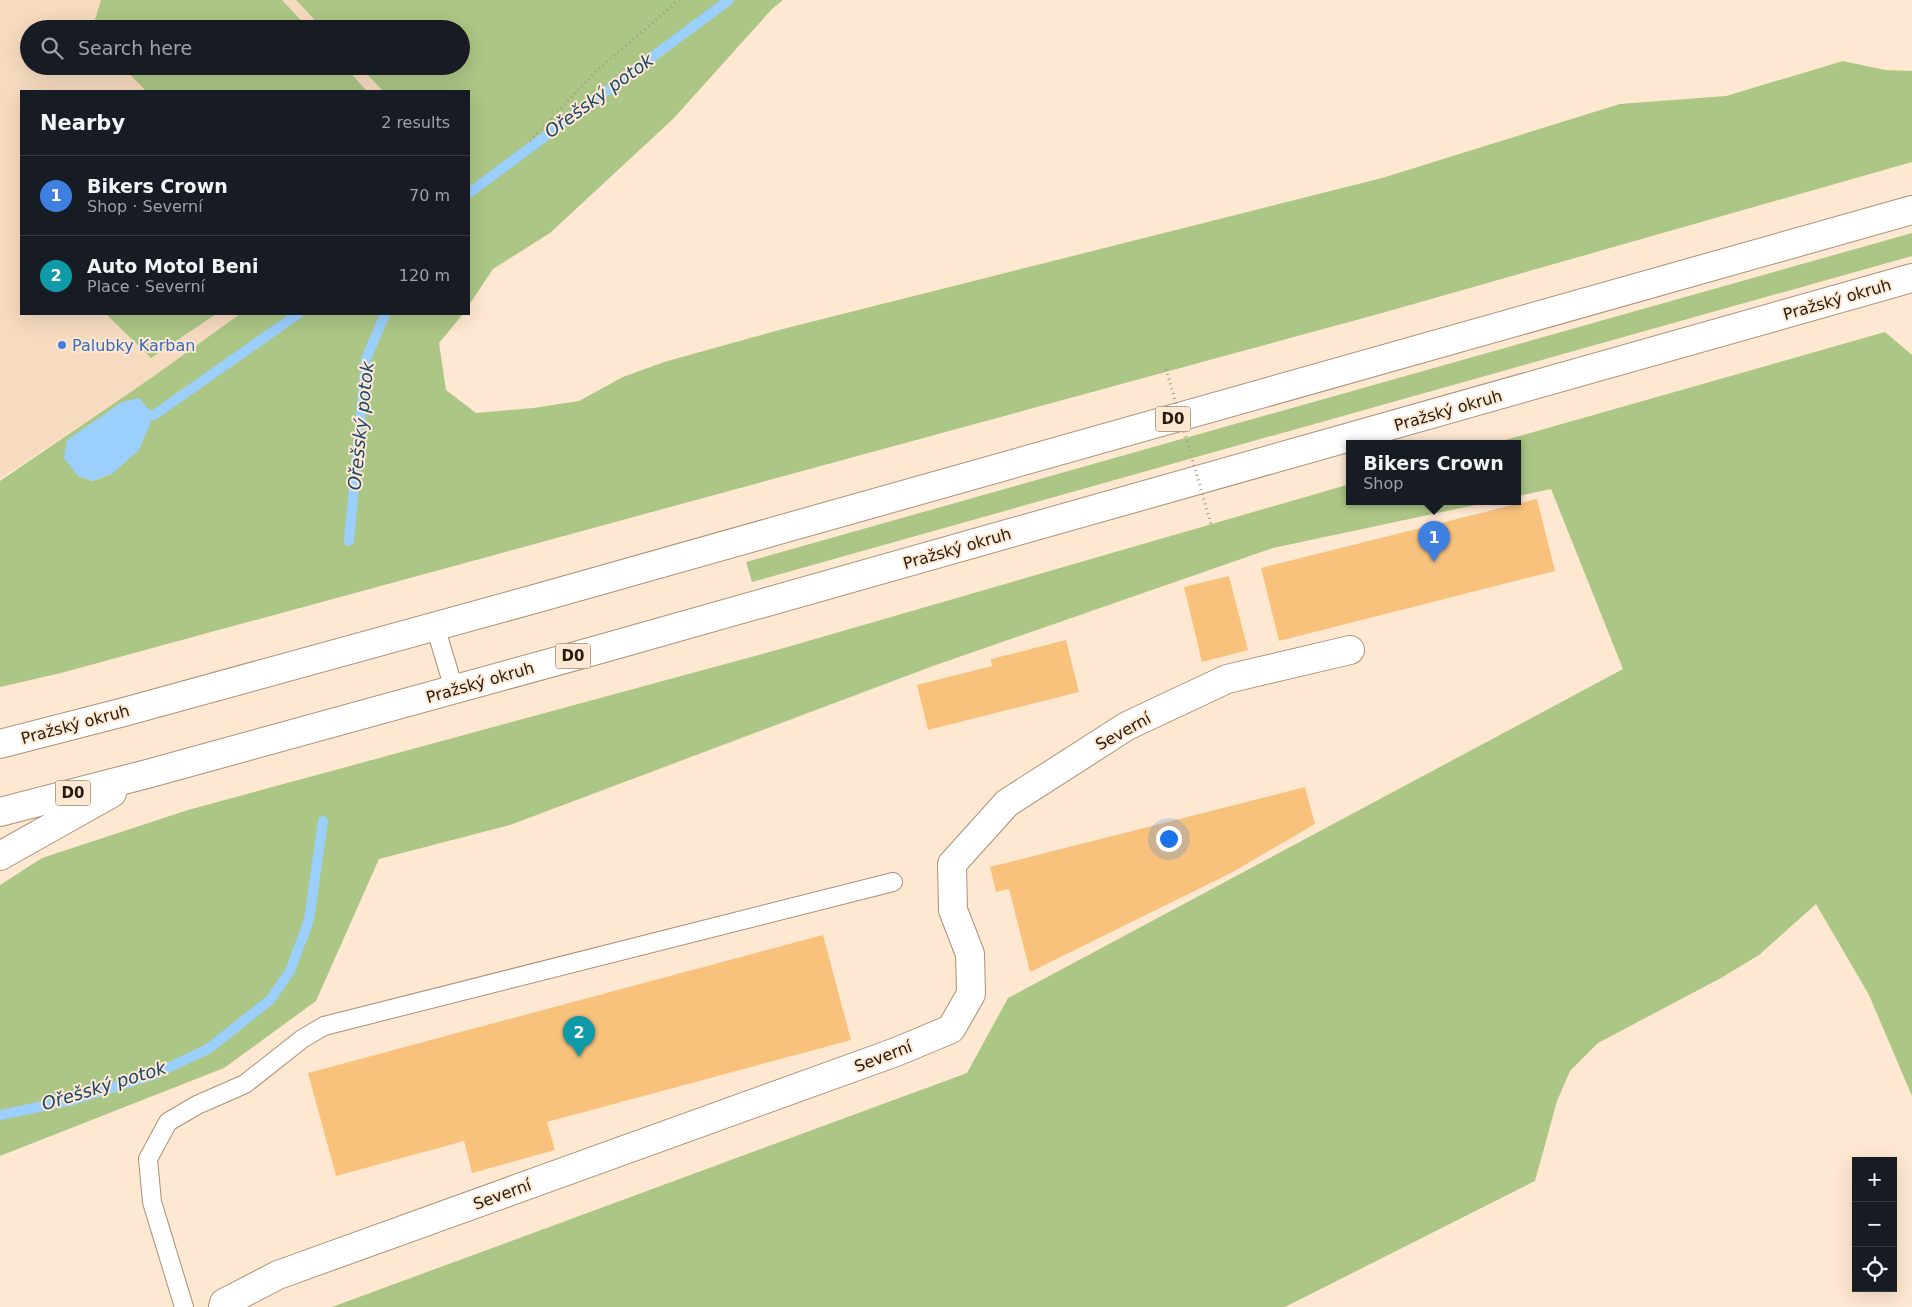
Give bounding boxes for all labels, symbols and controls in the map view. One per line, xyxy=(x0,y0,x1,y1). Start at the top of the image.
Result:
search box xyxy=(20,20,470,75)
icon: search xyxy=(38,34,66,62)
text: Search here xyxy=(78,37,192,59)
water label: Ořešský potok xyxy=(540,48,658,142)
text: Nearby xyxy=(40,111,125,135)
text: 2 results xyxy=(381,113,450,132)
text: Bikers Crown xyxy=(87,175,228,197)
text: 1 xyxy=(50,186,62,205)
text: 70 m xyxy=(409,186,450,205)
text: Shop · Severní xyxy=(87,197,203,216)
text: Auto Motol Beni xyxy=(87,255,259,277)
text: 2 xyxy=(50,266,62,285)
text: 120 m xyxy=(399,266,450,285)
street label: Pražský okruh xyxy=(1781,275,1893,324)
text: Place · Severní xyxy=(87,277,205,296)
place label: Palubky Karban xyxy=(72,336,195,355)
marker: Palubky Karban xyxy=(56,339,68,351)
water label: Ořešský potok xyxy=(343,359,378,491)
street label: Pražský okruh xyxy=(1392,386,1504,435)
road number: D0 xyxy=(1156,406,1190,432)
popup xyxy=(1346,440,1521,505)
text: Bikers Crown xyxy=(1363,452,1504,474)
text: Shop xyxy=(1363,474,1403,493)
pin: 1 xyxy=(1418,521,1450,562)
street label: Pražský okruh xyxy=(901,524,1013,573)
road number: D0 xyxy=(556,644,590,668)
street label: Pražský okruh xyxy=(424,658,536,707)
street label: Pražský okruh xyxy=(19,701,132,748)
street label: Severní xyxy=(1092,708,1155,754)
road number: D0 xyxy=(56,780,90,806)
your location xyxy=(1156,826,1182,852)
pin: 2 xyxy=(563,1016,595,1057)
street label: Severní xyxy=(852,1037,915,1076)
water label: Ořešský potok xyxy=(39,1056,170,1114)
map controls xyxy=(1852,1157,1897,1292)
button: + xyxy=(1852,1157,1897,1202)
street label: Severní xyxy=(471,1175,534,1214)
button: − xyxy=(1852,1202,1897,1247)
button: locate xyxy=(1852,1247,1897,1292)

